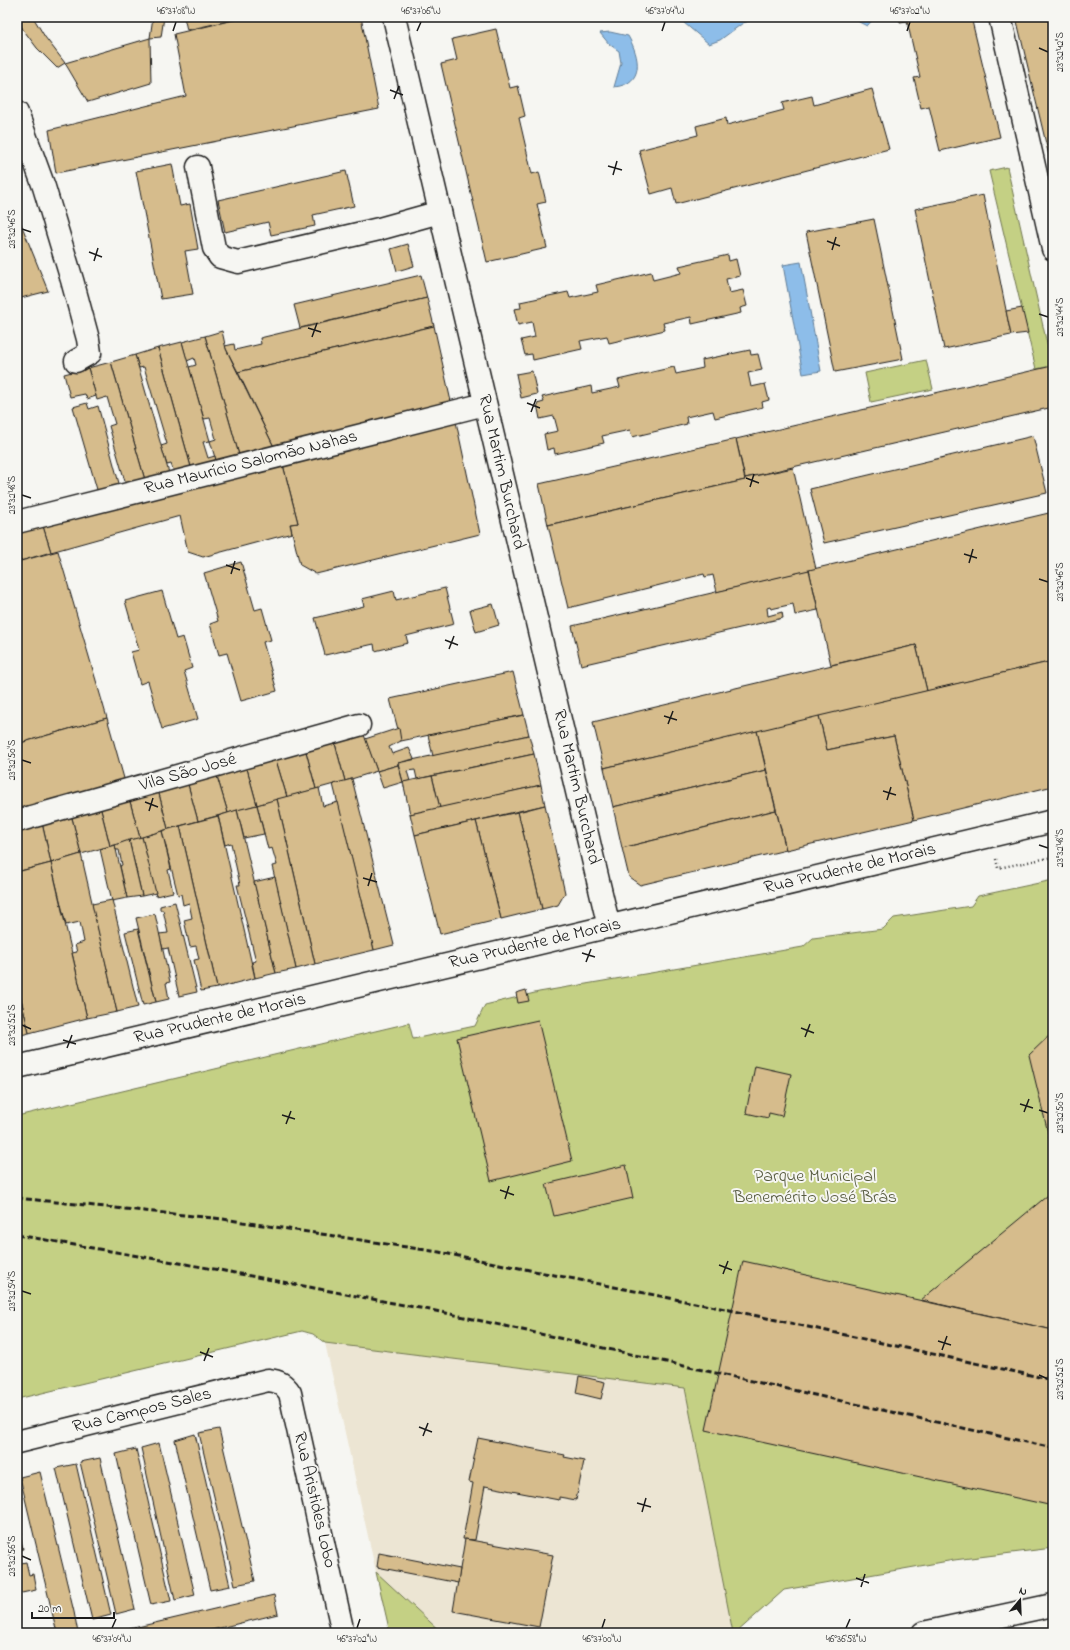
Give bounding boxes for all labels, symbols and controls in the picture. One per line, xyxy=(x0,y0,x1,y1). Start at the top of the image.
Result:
text: 46°37'08"W xyxy=(157,4,196,19)
text: 46°37'06"W xyxy=(401,4,441,19)
text: 46°37'04"W xyxy=(645,4,685,19)
text: 46°37'02"W xyxy=(890,4,930,19)
text: 23°32'42"S xyxy=(1053,32,1068,72)
text: 23°32'46"S xyxy=(5,209,20,249)
text: 23°32'44"S xyxy=(1053,297,1068,336)
street label: Rua Martim Burchard xyxy=(471,392,531,552)
street label: Rua Maurício Salomão Nahas xyxy=(142,424,360,502)
text: 23°32'48"S xyxy=(5,475,20,514)
text: 23°32'46"S xyxy=(1053,562,1068,602)
street label: Rua Martim Burchard xyxy=(546,707,606,867)
text: 23°32'50"S xyxy=(5,739,20,780)
street label: Vila São José xyxy=(136,747,240,800)
text: 23°32'48"S xyxy=(1053,828,1068,867)
street label: Rua Prudente de Morais xyxy=(761,837,939,901)
street label: Rua Prudente de Morais xyxy=(446,912,624,976)
street label: Rua Prudente de Morais xyxy=(131,987,309,1051)
text: 23°32'52"S xyxy=(5,1004,20,1046)
text: 23°32'50"S xyxy=(1053,1092,1068,1133)
park label: Parque Municipal Benemérito José Brás xyxy=(732,1164,897,1211)
text: 23°32'54"S xyxy=(5,1270,20,1311)
text: 23°32'52"S xyxy=(1053,1358,1068,1400)
street label: Rua Campos Sales xyxy=(70,1381,214,1441)
street label: Rua Aristides Lobo xyxy=(286,1429,342,1571)
text: 23°32'56"S xyxy=(5,1535,20,1576)
north arrow xyxy=(1000,1580,1040,1620)
text: N xyxy=(1017,1583,1029,1600)
scale bar xyxy=(32,1594,114,1620)
text: 20 m xyxy=(38,1600,61,1618)
text: 46°37'04"W xyxy=(92,1632,132,1647)
text: 46°37'02"W xyxy=(337,1632,377,1647)
text: 46°37'00"W xyxy=(582,1632,622,1647)
text: 46°36'58"W xyxy=(826,1632,866,1647)

